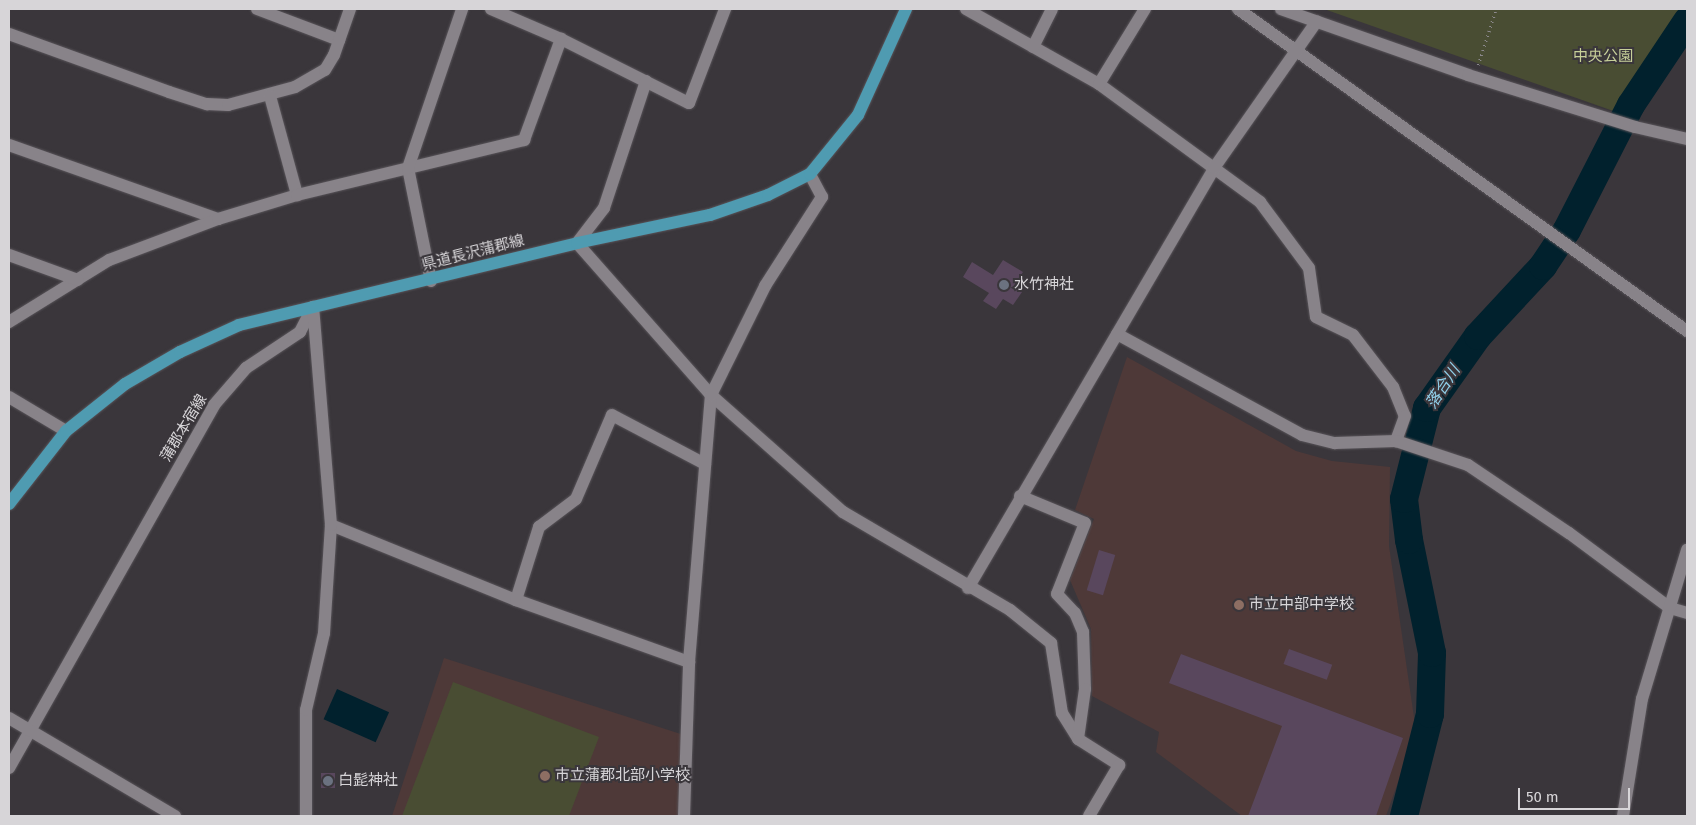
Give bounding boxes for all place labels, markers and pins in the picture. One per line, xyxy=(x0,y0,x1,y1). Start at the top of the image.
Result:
place label: 水竹神社 xyxy=(1014,276,1074,294)
marker: 水竹神社 xyxy=(998,279,1010,291)
place label: 市立中部中学校 xyxy=(1249,596,1354,614)
marker: 市立中部中学校 xyxy=(1233,599,1245,611)
place label: 市立蒲郡北部小学校 xyxy=(555,767,690,785)
marker: 市立蒲郡北部小学校 xyxy=(539,770,551,782)
place label: 白髭神社 xyxy=(338,772,398,790)
marker: 白髭神社 xyxy=(322,775,334,787)

